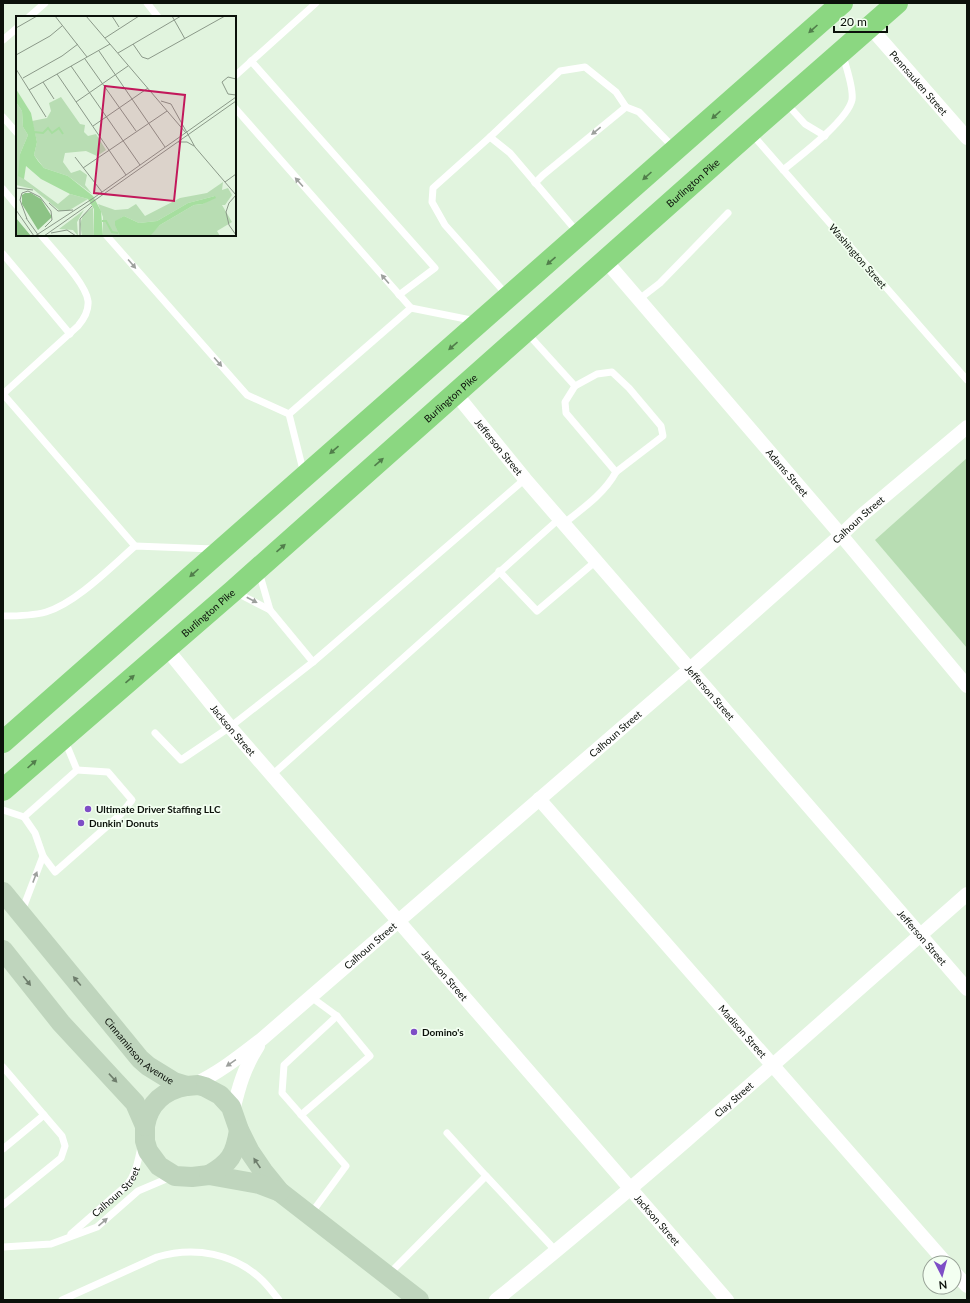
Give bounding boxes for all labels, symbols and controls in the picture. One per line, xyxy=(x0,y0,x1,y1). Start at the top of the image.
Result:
scale bar xyxy=(834,8,887,34)
text: 20 m xyxy=(840,14,867,29)
inset map xyxy=(16,16,236,236)
one-way arrow xyxy=(808,24,818,34)
street label: Pennsauken Street xyxy=(887,48,950,118)
one-way arrow xyxy=(710,111,721,120)
one-way arrow xyxy=(591,127,602,136)
street label: Burlington Pike xyxy=(664,156,722,210)
one-way arrow xyxy=(642,171,652,181)
one-way arrow xyxy=(294,177,304,187)
street label: Washington Street xyxy=(827,221,890,291)
one-way arrow xyxy=(546,256,556,265)
one-way arrow xyxy=(127,260,136,269)
one-way arrow xyxy=(381,274,390,284)
one-way arrow xyxy=(447,341,458,350)
one-way arrow xyxy=(213,357,222,367)
street label: Burlington Pike xyxy=(421,371,480,425)
street label: Jefferson Street xyxy=(472,416,526,478)
one-way arrow xyxy=(329,446,339,455)
street label: Adams Street xyxy=(764,446,811,499)
one-way arrow xyxy=(373,457,384,466)
street label: Calhoun Street xyxy=(830,493,887,546)
one-way arrow xyxy=(276,543,286,552)
one-way arrow xyxy=(190,568,199,577)
street label: Burlington Pike xyxy=(179,586,237,639)
one-way arrow xyxy=(246,597,257,604)
street label: Jefferson Street xyxy=(683,662,737,723)
one-way arrow xyxy=(125,674,135,684)
street label: Jackson Street xyxy=(208,702,258,758)
street label: Calhoun Street xyxy=(587,707,644,760)
one-way arrow xyxy=(27,760,37,769)
place label: Ultimate Driver Staffing LLC xyxy=(96,803,221,815)
marker: Ultimate Driver Staffing LLC xyxy=(83,804,93,814)
place label: Dunkin' Donuts xyxy=(89,817,159,829)
marker: Dunkin' Donuts xyxy=(76,818,86,828)
one-way arrow xyxy=(33,871,39,883)
street label: Jefferson Street xyxy=(895,907,950,968)
street label: Calhoun Street xyxy=(341,919,399,971)
street label: Jackson Street xyxy=(420,947,471,1003)
one-way arrow xyxy=(23,975,32,986)
one-way arrow xyxy=(73,976,82,986)
street label: Madison Street xyxy=(716,1002,770,1061)
street label: Cinnaminson Avenue xyxy=(102,1015,176,1087)
place label: Domino's xyxy=(422,1026,464,1038)
marker: Domino's xyxy=(409,1027,419,1037)
one-way arrow xyxy=(226,1059,237,1067)
one-way arrow xyxy=(108,1074,117,1083)
street label: Clay Street xyxy=(712,1079,756,1120)
one-way arrow xyxy=(253,1157,261,1168)
street label: Calhoun Street xyxy=(89,1165,142,1219)
street label: Jackson Street xyxy=(632,1192,683,1248)
one-way arrow xyxy=(98,1217,108,1226)
north arrow xyxy=(922,1255,962,1295)
text: N xyxy=(938,1279,948,1292)

